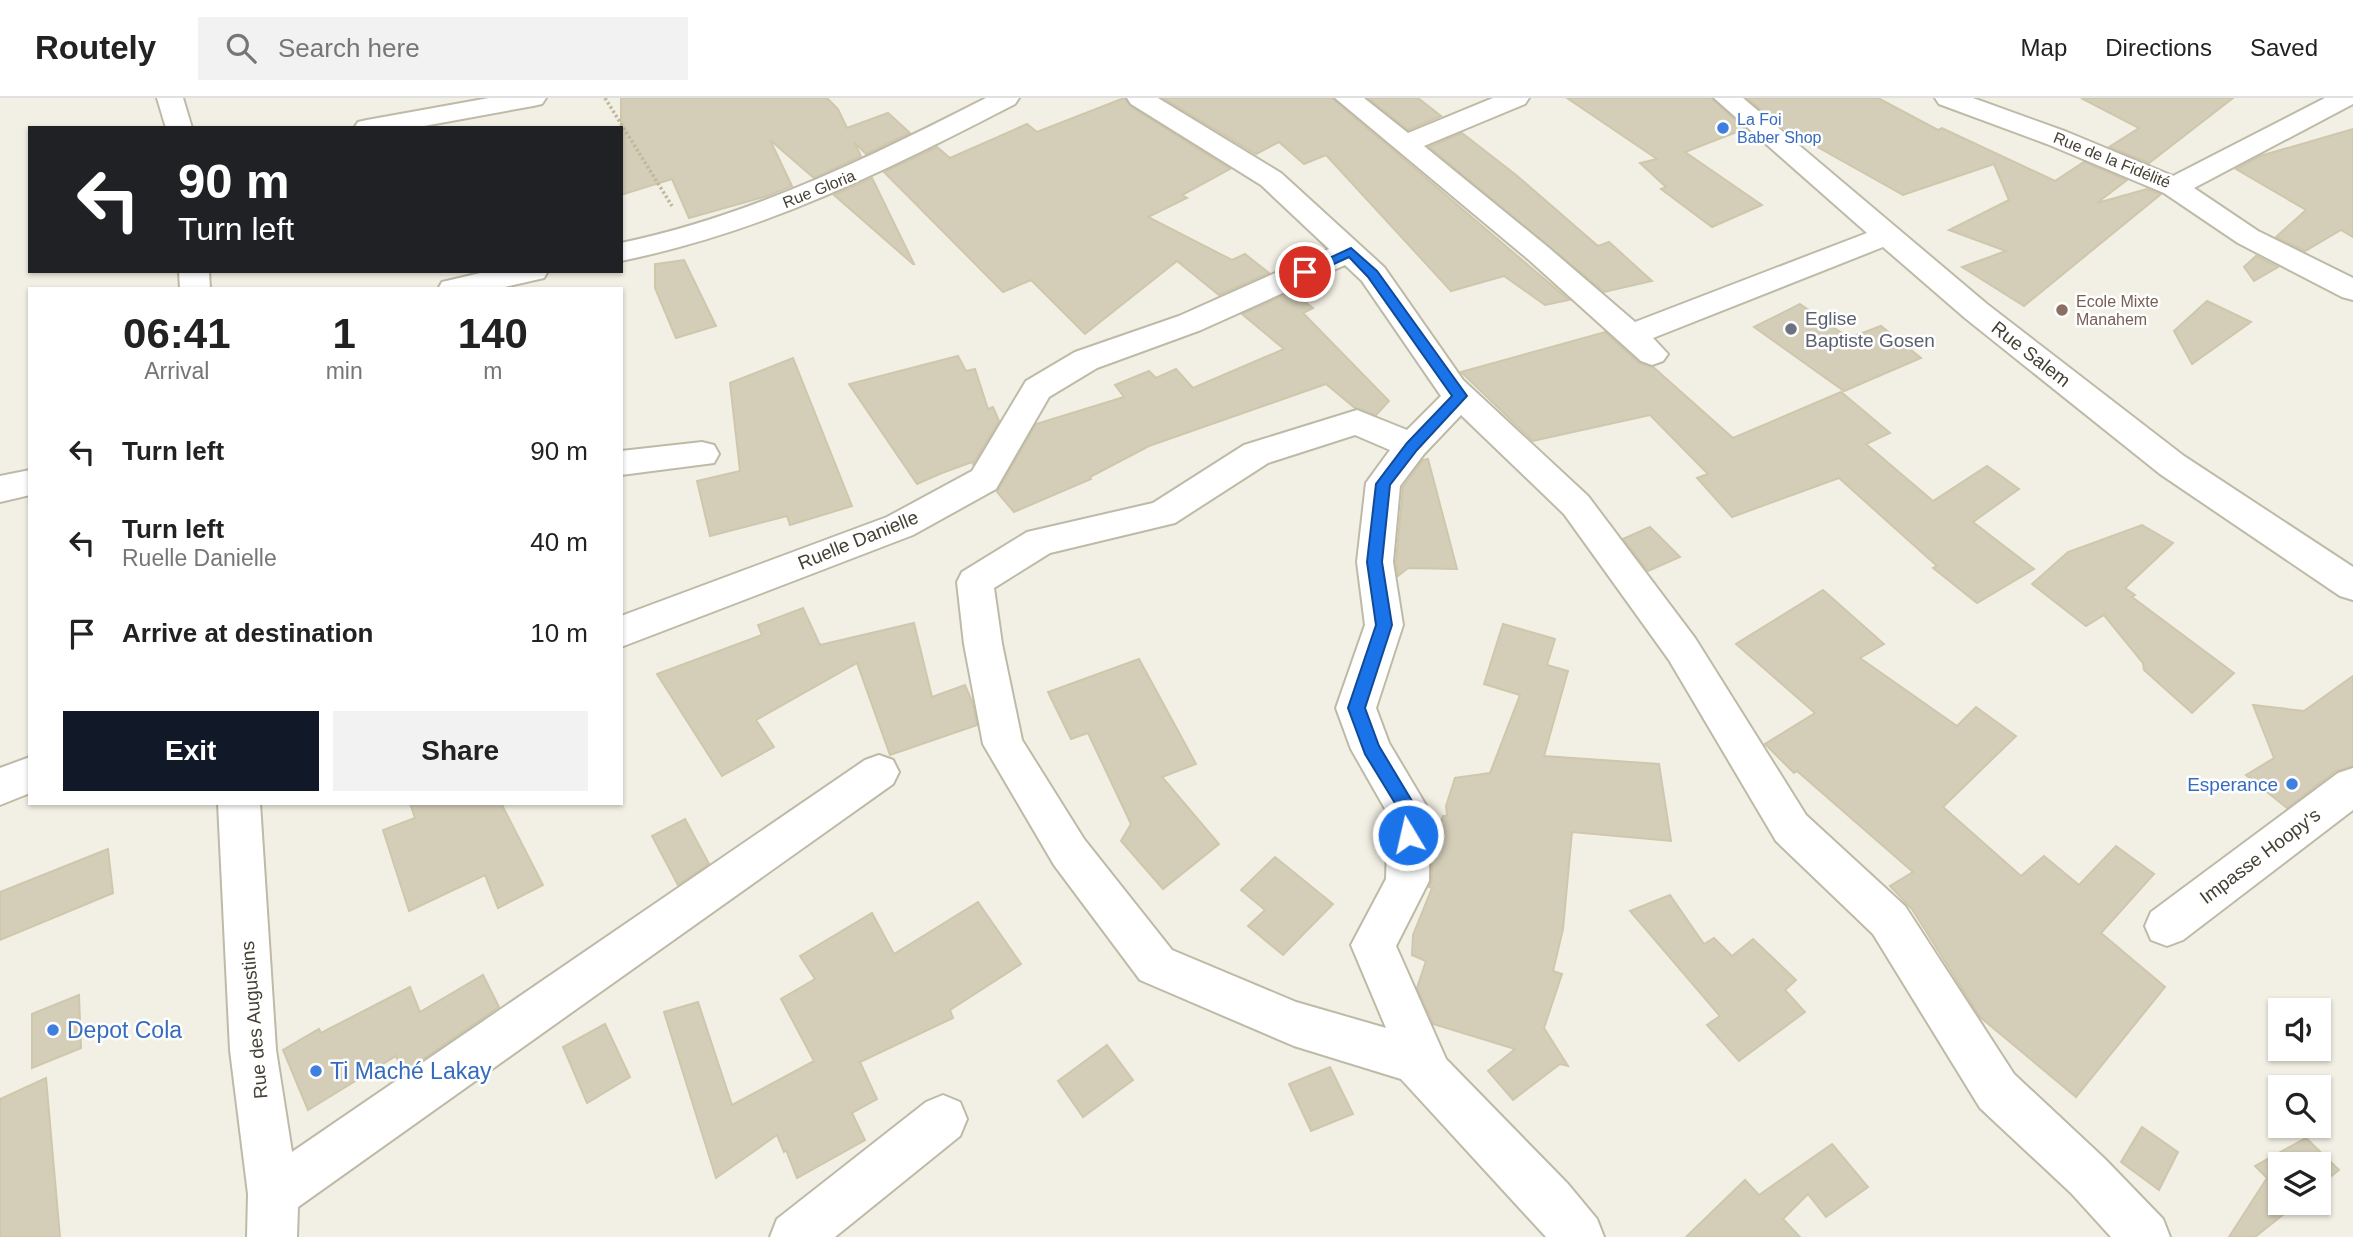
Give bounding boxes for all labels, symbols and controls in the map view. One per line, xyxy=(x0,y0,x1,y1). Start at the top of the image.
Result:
search box xyxy=(198,17,688,80)
text: Routely xyxy=(35,29,156,66)
icon: search xyxy=(222,29,260,67)
text: Search here xyxy=(278,33,420,63)
text: Map xyxy=(2021,34,2067,61)
text: Directions xyxy=(2105,34,2212,61)
text: Saved xyxy=(2250,34,2318,61)
place label: La Foi Baber Shop xyxy=(1737,111,1822,146)
marker: La Foi Baber Shop xyxy=(1715,120,1731,136)
street label: Rue de la Fidélité xyxy=(2051,129,2173,191)
icon: left xyxy=(63,154,154,245)
text: 90 m xyxy=(178,154,290,208)
street label: Rue Gloria xyxy=(780,167,858,211)
text: Turn left xyxy=(178,211,294,247)
pin xyxy=(1275,242,1335,302)
icon: arrive xyxy=(1286,253,1324,291)
place label: Ecole Mixte Manahem xyxy=(2076,293,2159,328)
marker: Ecole Mixte Manahem xyxy=(2054,302,2070,318)
place label: Eglise Baptiste Gosen xyxy=(1805,308,1935,351)
text: 06:41 xyxy=(123,310,231,357)
text: 1 xyxy=(332,310,356,357)
text: 140 xyxy=(458,310,528,357)
street label: Rue Salem xyxy=(1987,317,2075,391)
marker: Eglise Baptiste Gosen xyxy=(1783,321,1799,337)
text: Arrival xyxy=(144,358,209,384)
text: min xyxy=(326,358,363,384)
text: m xyxy=(483,358,502,384)
icon: left xyxy=(63,433,101,471)
text: Turn left xyxy=(122,436,224,466)
text: 90 m xyxy=(530,436,588,466)
street label: Ruelle Danielle xyxy=(795,506,921,574)
text: Turn left xyxy=(122,514,224,544)
icon: left xyxy=(63,524,101,562)
text: 40 m xyxy=(530,527,588,557)
text: Ruelle Danielle xyxy=(122,545,277,571)
icon: arrive xyxy=(63,615,101,653)
text: Arrive at destination xyxy=(122,618,373,648)
text: 10 m xyxy=(530,618,588,648)
button: Exit xyxy=(63,711,319,791)
button: Share xyxy=(333,711,588,791)
place label: Esperance xyxy=(2187,774,2278,795)
marker: Esperance xyxy=(2284,776,2300,792)
position arrow xyxy=(1371,798,1445,872)
street label: Impasse Hoopy's xyxy=(2196,804,2324,908)
street label: Rue des Augustins xyxy=(237,940,271,1100)
map controls xyxy=(2268,998,2331,1215)
button: sound xyxy=(2268,998,2331,1061)
place label: Depot Cola xyxy=(67,1017,182,1043)
marker: Depot Cola xyxy=(45,1022,61,1038)
place label: Ti Maché Lakay xyxy=(330,1058,492,1084)
marker: Ti Maché Lakay xyxy=(308,1063,324,1079)
button: search xyxy=(2268,1075,2331,1138)
button: layers xyxy=(2268,1152,2331,1215)

